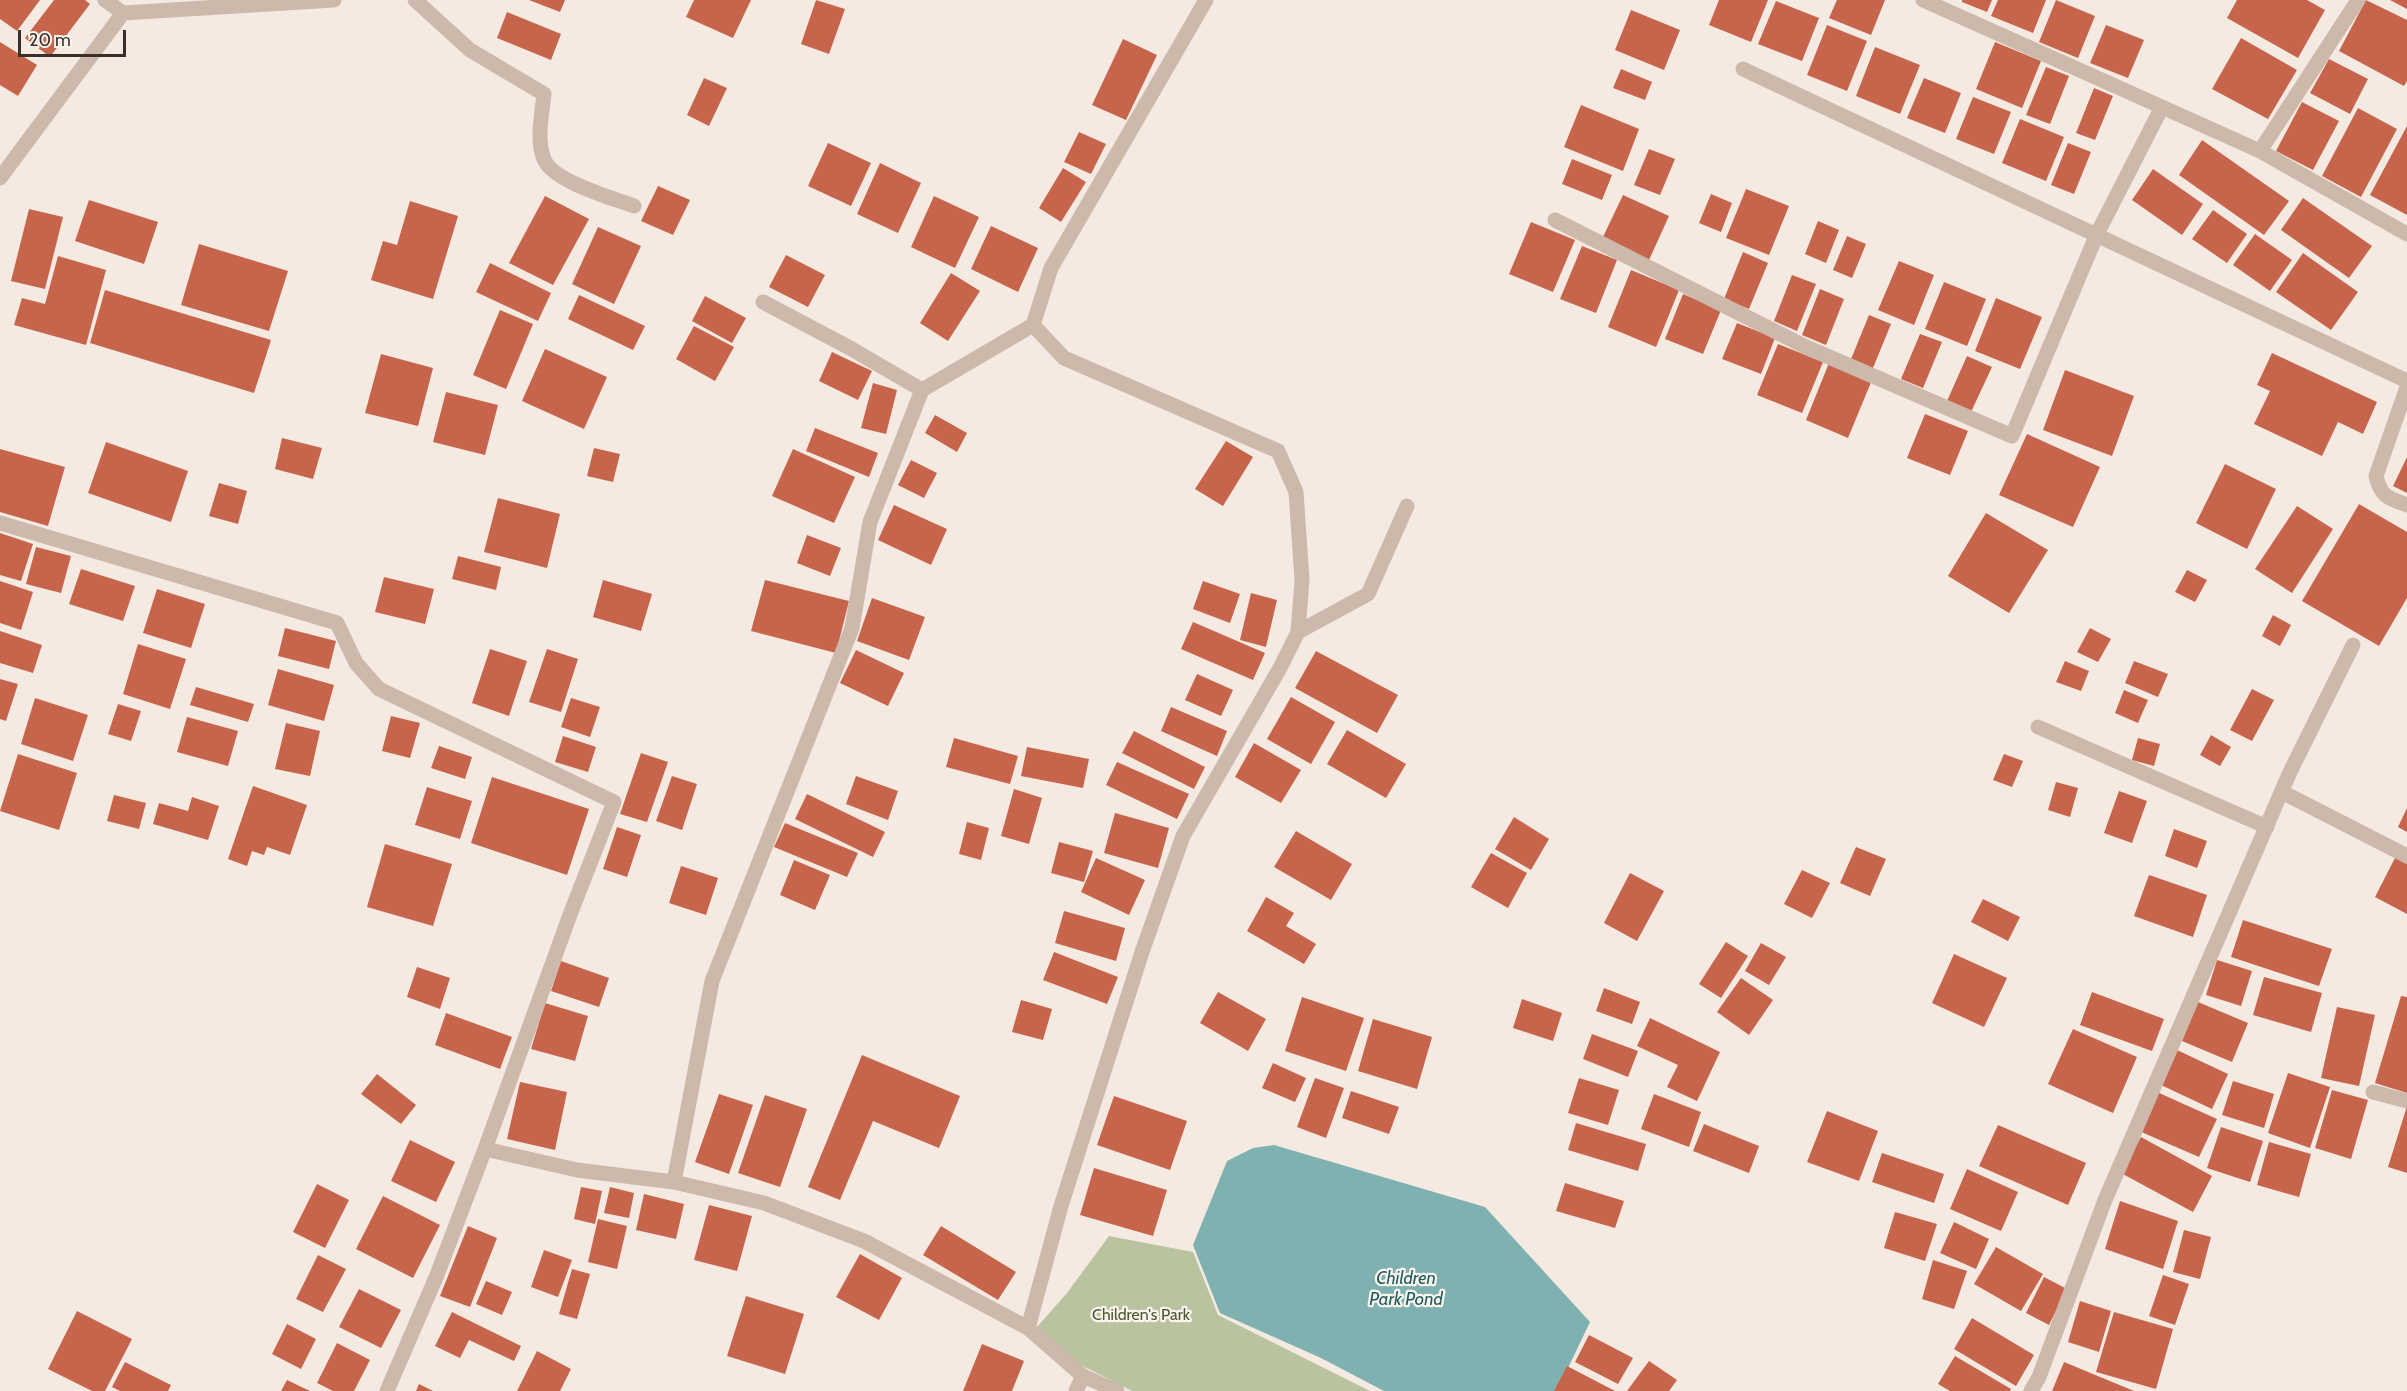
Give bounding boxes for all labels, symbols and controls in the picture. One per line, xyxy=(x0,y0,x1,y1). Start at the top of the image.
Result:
scale bar xyxy=(21,18,129,56)
text: 20 m xyxy=(29,29,71,51)
water label: Children Park Pond xyxy=(1369,1268,1443,1310)
park label: Children's Park xyxy=(1092,1305,1190,1325)

